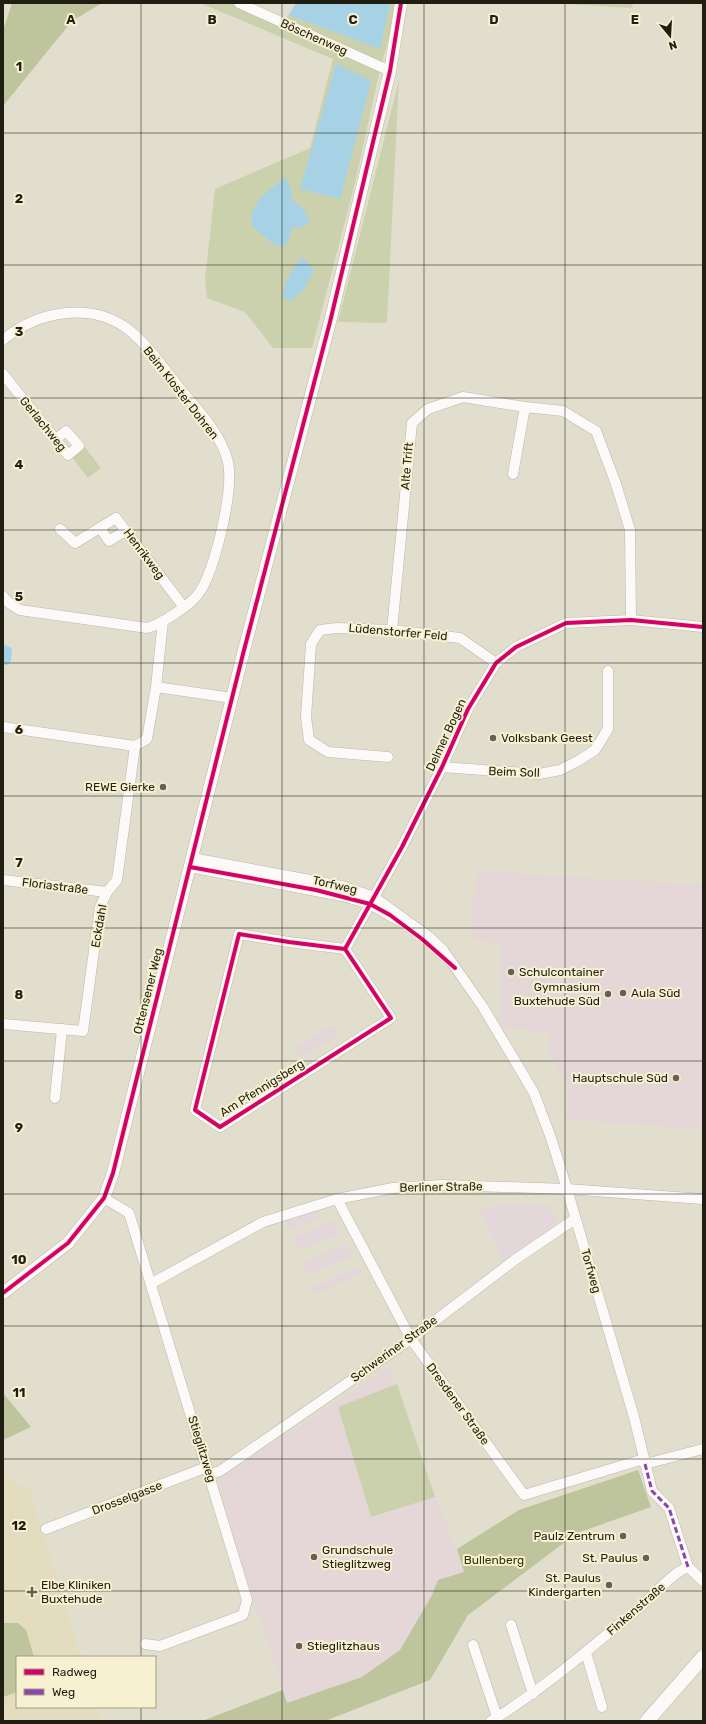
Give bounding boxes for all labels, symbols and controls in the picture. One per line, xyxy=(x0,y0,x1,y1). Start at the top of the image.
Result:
text: A xyxy=(66,12,76,27)
text: B xyxy=(207,12,217,27)
text: C xyxy=(348,12,358,27)
text: D xyxy=(489,12,499,27)
text: E xyxy=(631,12,639,27)
street label: Böschenweg xyxy=(278,16,350,58)
north arrow xyxy=(650,16,690,56)
text: N xyxy=(667,38,679,52)
text: 1 xyxy=(16,59,22,74)
text: 2 xyxy=(15,191,23,206)
text: 3 xyxy=(15,324,24,339)
street label: Beim Kloster Dohren xyxy=(140,344,222,442)
street label: Gerlachweg xyxy=(17,394,69,454)
street label: Alte Trift xyxy=(398,441,416,490)
text: 4 xyxy=(15,457,24,472)
street label: Henrikweg xyxy=(120,526,168,582)
text: 5 xyxy=(15,589,23,604)
street label: Lüdenstorfer Feld xyxy=(348,621,448,643)
street label: Delmer Bogen xyxy=(423,696,469,774)
text: 6 xyxy=(15,722,24,737)
place label: Volksbank Geest xyxy=(501,731,593,745)
marker: Volksbank Geest xyxy=(488,733,498,743)
street label: Beim Soll xyxy=(488,764,540,780)
place label: REWE Gierke xyxy=(85,780,155,794)
marker: REWE Gierke xyxy=(158,782,168,792)
text: 7 xyxy=(15,855,23,870)
street label: Torfweg xyxy=(311,873,359,897)
street label: Floriastraße xyxy=(21,875,89,897)
street label: Eckdahl xyxy=(88,903,110,949)
street label: Ottensener Weg xyxy=(130,946,166,1036)
place label: Schulcontainer xyxy=(519,965,604,979)
marker: Schulcontainer xyxy=(506,967,516,977)
place label: Gymnasium Buxtehude Süd xyxy=(514,980,600,1008)
place label: Aula Süd xyxy=(631,986,681,1000)
text: 8 xyxy=(15,987,24,1002)
marker: Aula Süd xyxy=(618,988,628,998)
marker: Gymnasium Buxtehude Süd xyxy=(603,989,613,999)
street label: Am Pfennigsberg xyxy=(217,1056,307,1120)
place label: Hauptschule Süd xyxy=(572,1071,668,1085)
marker: Hauptschule Süd xyxy=(671,1073,681,1083)
text: 9 xyxy=(15,1120,23,1135)
street label: Berliner Straße xyxy=(399,1179,483,1195)
street label: Torfweg xyxy=(578,1247,604,1295)
text: 10 xyxy=(11,1252,27,1267)
street label: Schweriner Straße xyxy=(348,1313,440,1385)
street label: Dresdener Straße xyxy=(424,1360,493,1448)
text: 11 xyxy=(13,1385,25,1400)
street label: Stieglitzweg xyxy=(185,1414,219,1484)
street label: Drosselgasse xyxy=(90,1478,164,1518)
text: 12 xyxy=(12,1518,26,1533)
place label: Paulz Zentrum xyxy=(534,1529,615,1543)
marker: Paulz Zentrum xyxy=(618,1531,628,1541)
place label: Grundschule Stieglitzweg xyxy=(322,1543,394,1571)
place label: St. Paulus xyxy=(582,1551,638,1565)
marker: Grundschule Stieglitzweg xyxy=(309,1552,319,1562)
park label: Bullenberg xyxy=(464,1553,524,1567)
marker: St. Paulus xyxy=(641,1553,651,1563)
place label: St. Paulus Kindergarten xyxy=(528,1571,601,1599)
place label: Elbe Kliniken Buxtehude xyxy=(41,1578,111,1606)
street label: Finkenstraße xyxy=(604,1580,668,1638)
marker: St. Paulus Kindergarten xyxy=(604,1580,614,1590)
marker: Elbe Kliniken Buxtehude xyxy=(26,1586,38,1598)
place label: Stieglitzhaus xyxy=(307,1639,380,1653)
marker: Stieglitzhaus xyxy=(294,1641,304,1651)
legend xyxy=(16,1656,156,1708)
text: Radweg xyxy=(52,1665,97,1679)
text: Weg xyxy=(52,1685,75,1699)

